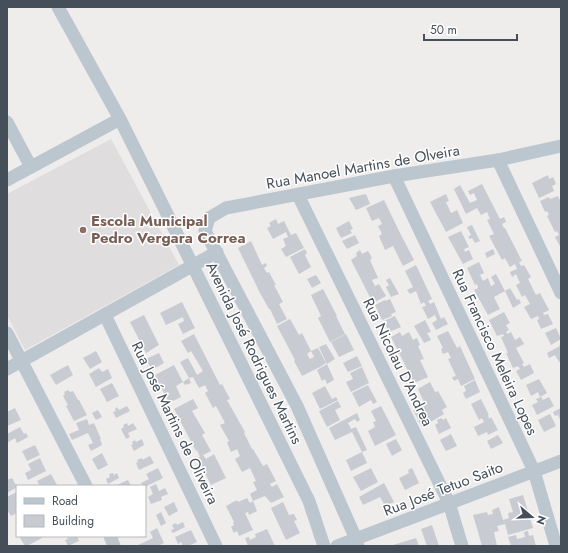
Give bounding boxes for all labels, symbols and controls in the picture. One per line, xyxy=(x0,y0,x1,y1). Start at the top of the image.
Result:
scale bar xyxy=(424,16,517,42)
text: 50 m xyxy=(430,21,457,39)
street label: Rua Manoel Martins de Olveira xyxy=(265,139,461,195)
place label: Escola Municipal Pedro Vergara Correa xyxy=(91,210,246,249)
marker: Escola Municipal Pedro Vergara Correa xyxy=(78,225,88,235)
street label: Avenida José Rodrigues Martins xyxy=(200,258,308,448)
street label: Rua Francisco Meleira Lopes xyxy=(447,265,543,439)
street label: Rua Nicolau D'Andrea xyxy=(357,294,439,430)
street label: Rua José Martins de Oliveira xyxy=(126,338,224,508)
street label: Rua José Tetuo Saito xyxy=(380,456,506,522)
legend xyxy=(16,485,146,537)
text: Road xyxy=(52,492,78,510)
north arrow xyxy=(512,497,552,537)
text: Building xyxy=(52,512,94,530)
text: N xyxy=(532,514,550,527)

